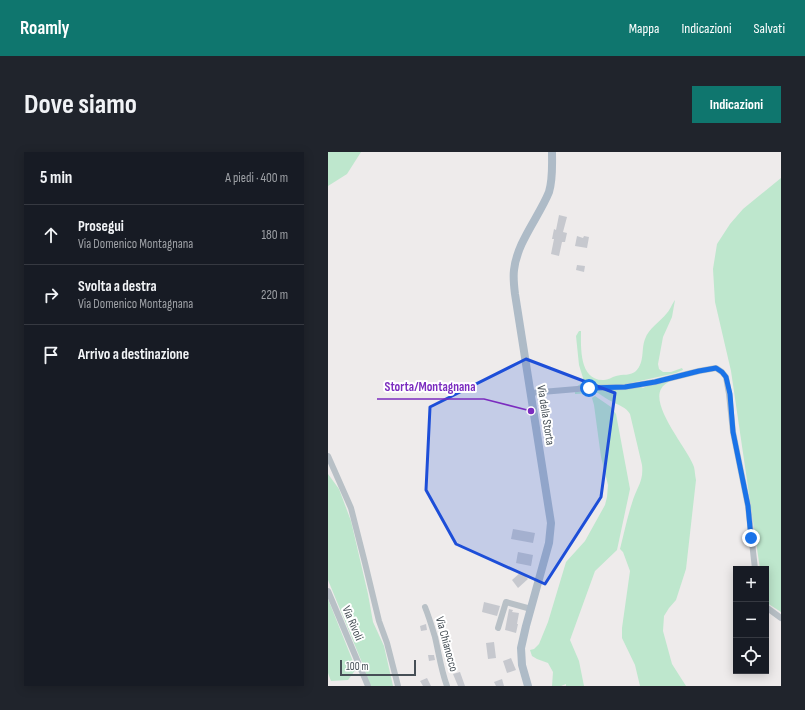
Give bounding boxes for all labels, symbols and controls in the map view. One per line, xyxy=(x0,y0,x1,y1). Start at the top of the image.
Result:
text: Roamly xyxy=(20,17,70,40)
text: Mappa xyxy=(629,20,659,37)
text: Indicazioni xyxy=(681,20,732,37)
text: Salvati xyxy=(754,20,785,37)
button: Indicazioni xyxy=(692,86,781,123)
text: Dove siamo xyxy=(24,88,137,121)
text: 5 min xyxy=(40,168,72,188)
text: A piedi · 400 m xyxy=(225,170,288,186)
text: Prosegui xyxy=(78,217,124,236)
icon: ahead xyxy=(40,224,62,246)
text: 180 m xyxy=(262,227,288,243)
text: Via Domenico Montagnana xyxy=(78,236,193,252)
text: Svolta a destra xyxy=(78,277,157,296)
icon: right xyxy=(40,284,62,306)
text: 220 m xyxy=(261,287,288,303)
text: Via Domenico Montagnana xyxy=(78,296,193,312)
icon: arrive xyxy=(40,344,62,366)
text: Arrivo a destinazione xyxy=(78,345,189,364)
callout: Storta/Montagnana xyxy=(377,374,484,399)
text: Storta/Montagnana xyxy=(385,379,475,395)
route start xyxy=(580,379,598,397)
street label: Via della Storta xyxy=(533,384,558,446)
route end xyxy=(742,529,760,547)
map controls xyxy=(733,566,769,674)
button: + xyxy=(733,566,769,602)
button: − xyxy=(733,602,769,638)
street label: Via Rivoli xyxy=(339,604,367,643)
street label: Via Chianocco xyxy=(432,615,461,673)
button: locate xyxy=(733,638,769,674)
scale bar xyxy=(340,658,416,677)
text: 100 m xyxy=(346,660,368,673)

